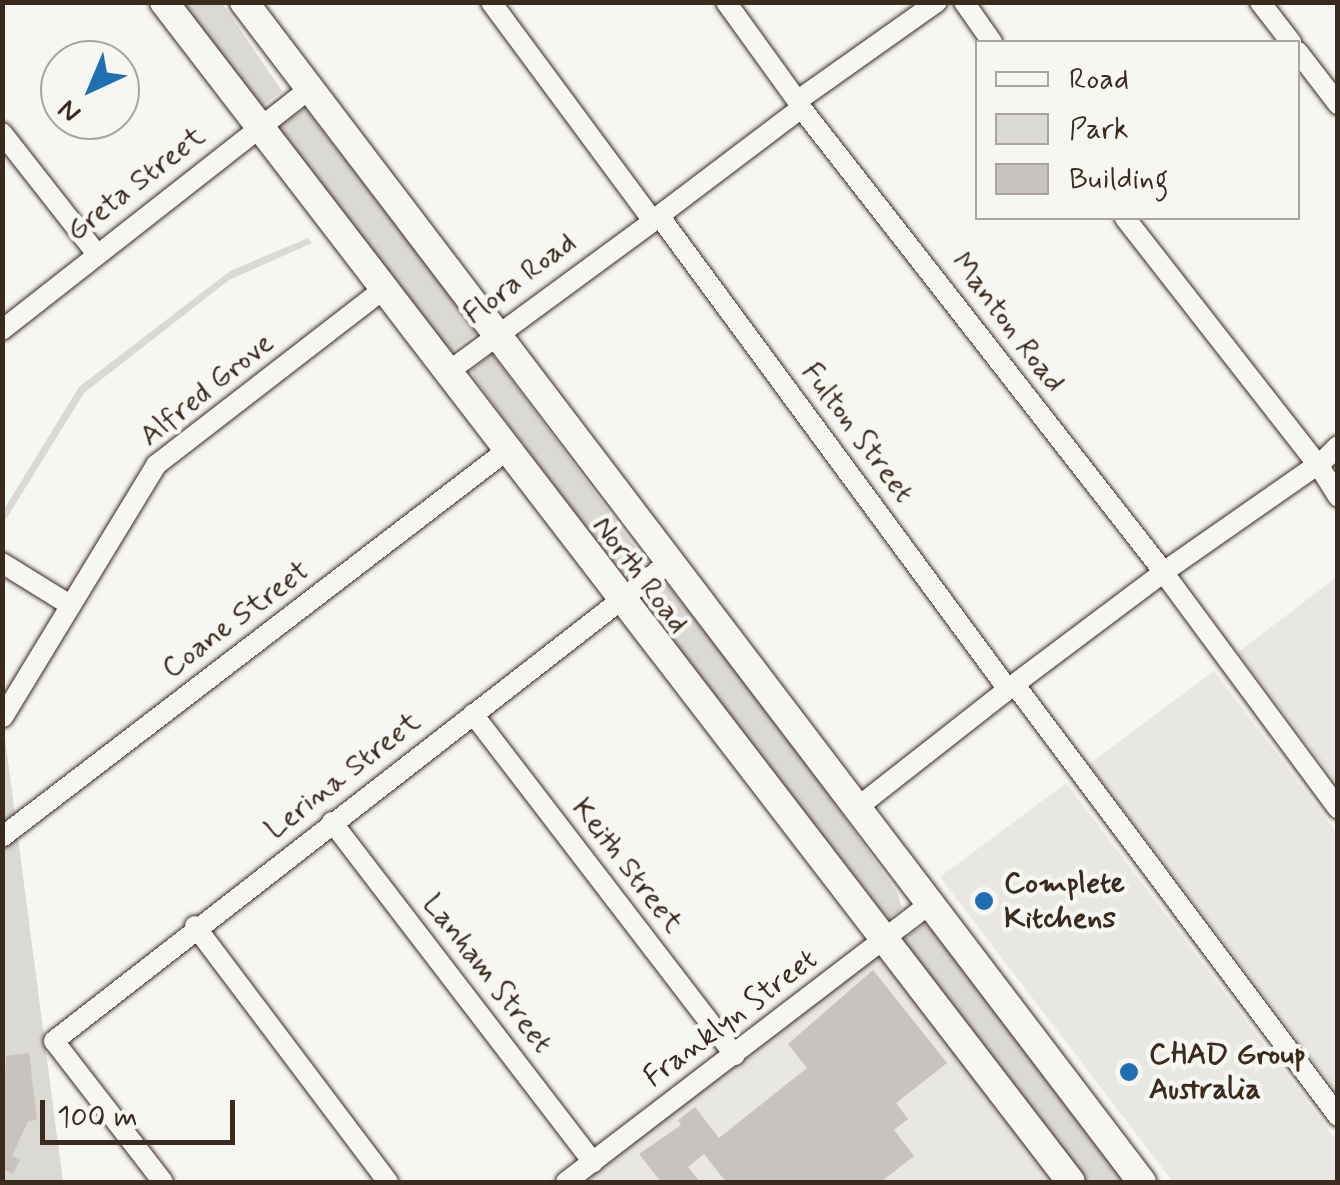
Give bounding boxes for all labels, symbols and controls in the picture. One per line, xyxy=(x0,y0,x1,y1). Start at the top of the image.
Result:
north arrow xyxy=(40,40,140,140)
legend xyxy=(975,40,1300,220)
text: Road xyxy=(1069,60,1129,99)
text: N xyxy=(51,91,90,130)
text: Park xyxy=(1069,110,1129,149)
street label: Greta Street xyxy=(59,119,213,249)
text: Building xyxy=(1069,160,1168,199)
street label: Flora Road xyxy=(456,225,584,333)
street label: Manton Road xyxy=(943,246,1071,400)
street label: Alfred Grove xyxy=(133,325,281,455)
street label: Fulton Street xyxy=(791,354,923,512)
street label: North Road xyxy=(584,509,696,641)
street label: Coane Street xyxy=(156,553,316,687)
street label: Lerina Street xyxy=(258,704,428,848)
street label: Keith Street xyxy=(563,791,691,941)
place label: Complete Kitchens xyxy=(1004,866,1125,936)
street label: Lanham Street xyxy=(412,885,562,1063)
marker: Complete Kitchens xyxy=(973,890,995,912)
street label: Franklyn Street xyxy=(635,941,827,1097)
place label: CHAD Group Australia xyxy=(1149,1037,1306,1108)
marker: CHAD Group Australia xyxy=(1118,1061,1140,1083)
scale bar xyxy=(45,1080,240,1142)
text: 100 m xyxy=(57,1098,138,1137)

